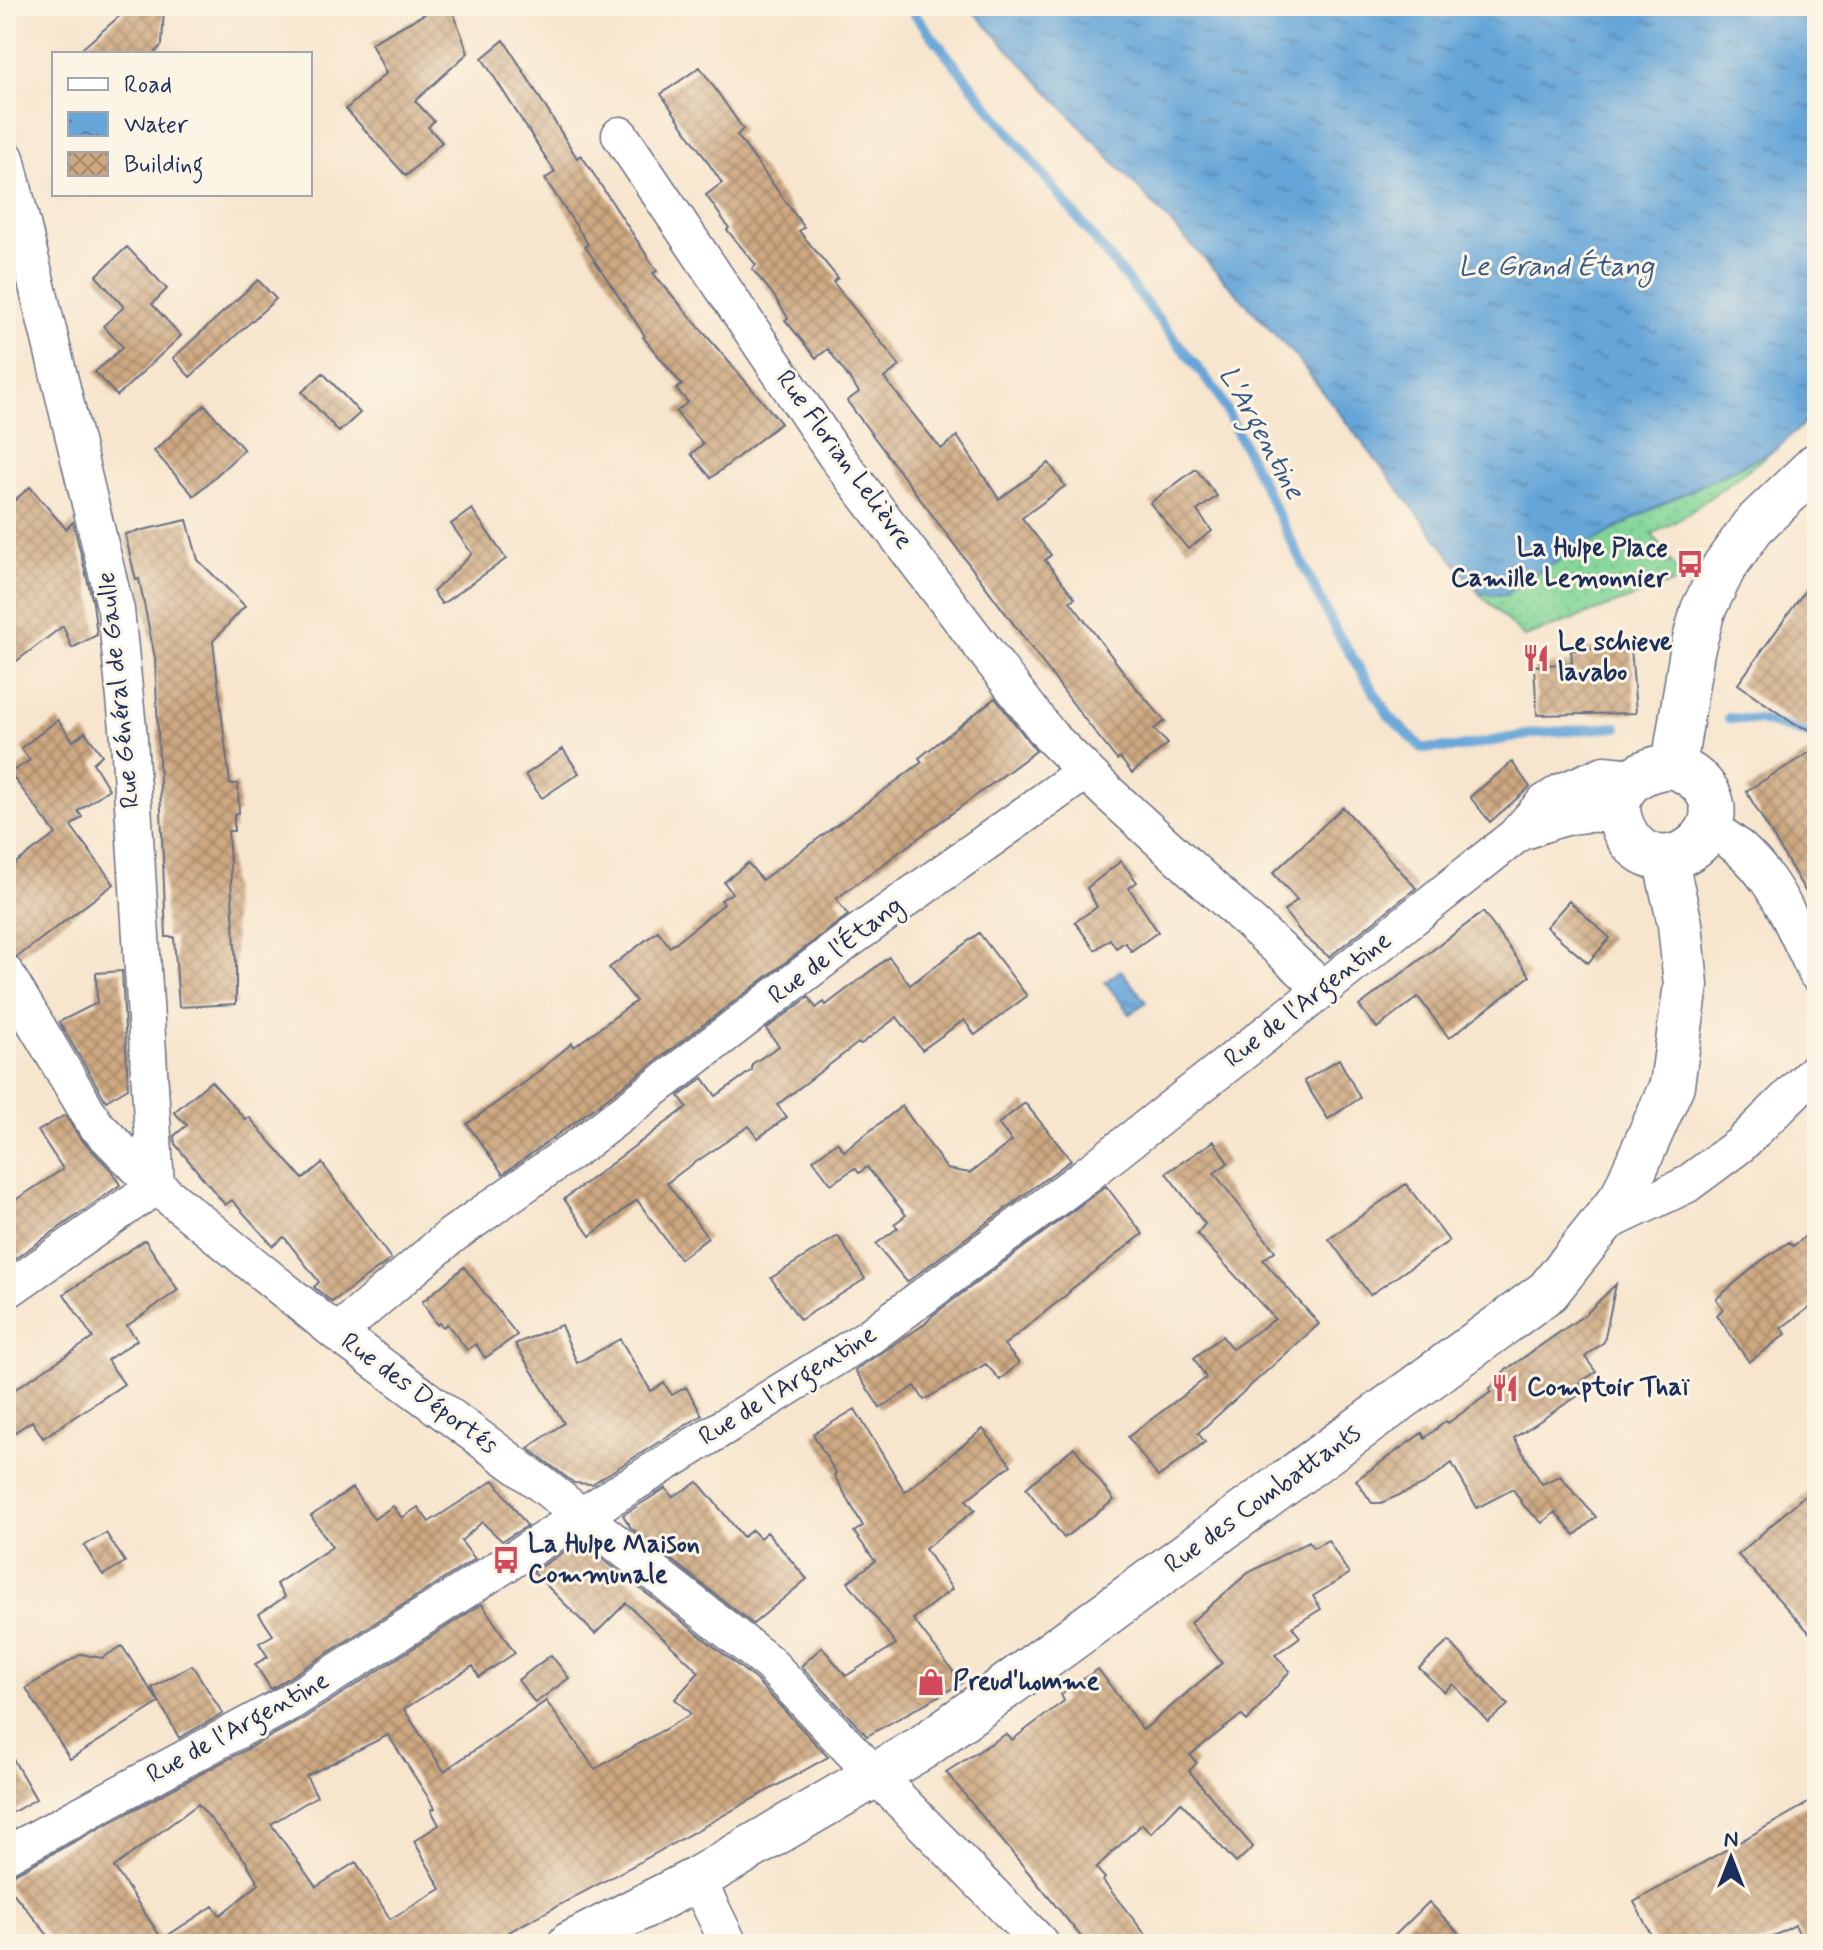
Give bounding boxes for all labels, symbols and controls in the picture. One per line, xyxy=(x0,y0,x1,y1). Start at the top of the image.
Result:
legend xyxy=(52,52,312,196)
text: Road xyxy=(124,70,172,101)
text: Water xyxy=(124,110,189,141)
text: Building xyxy=(124,150,204,184)
water label: Le Grand Étang xyxy=(1458,248,1655,288)
water label: L'Argentine xyxy=(1207,360,1313,509)
street label: Rue Florian Lelièvre xyxy=(767,364,921,557)
place label: La Hulpe Place Camille Lemonnier xyxy=(1451,532,1669,596)
bus stop icon: La Hulpe Place Camille Lemonnier xyxy=(1675,549,1705,579)
street label: Rue Général de Gaulle xyxy=(90,570,148,810)
place label: Le schieve lavabo xyxy=(1558,626,1672,690)
restaurant icon: Le schieve lavabo xyxy=(1521,643,1551,673)
street label: Rue de l'Étang xyxy=(761,888,911,1014)
street label: Rue de l'Argentine xyxy=(1217,924,1401,1078)
street label: Rue de l'Argentine xyxy=(693,1318,885,1457)
street label: Rue des Déportés xyxy=(334,1325,504,1463)
place label: Comptoir Thaï xyxy=(1527,1371,1690,1405)
restaurant icon: Comptoir Thaï xyxy=(1490,1373,1520,1403)
street label: Rue des Combattants xyxy=(1158,1416,1368,1582)
place label: La Hulpe Maison Communale xyxy=(528,1528,700,1592)
bus stop icon: La Hulpe Maison Communale xyxy=(491,1545,521,1575)
street label: Rue de l'Argentine xyxy=(141,1664,337,1795)
place label: Preud'homme xyxy=(953,1665,1100,1699)
shop icon: Preud'homme xyxy=(916,1667,946,1697)
north arrow xyxy=(1691,1818,1771,1898)
text: N xyxy=(1724,1826,1738,1854)

